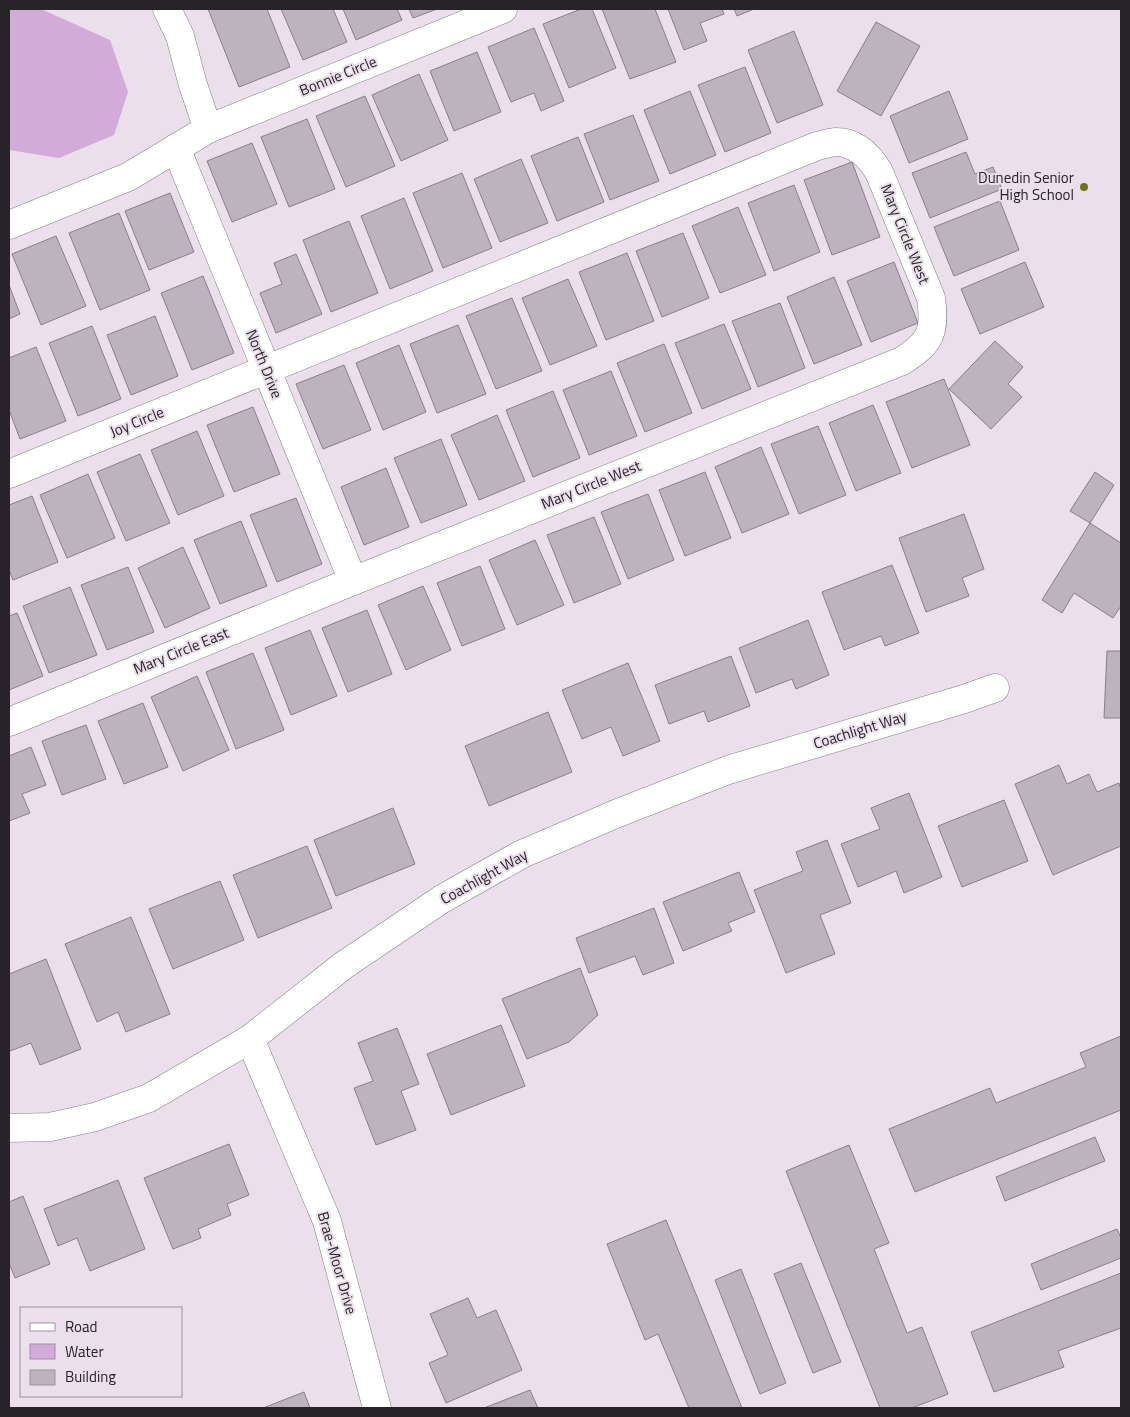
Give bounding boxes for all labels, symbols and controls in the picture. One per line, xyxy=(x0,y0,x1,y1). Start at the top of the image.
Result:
street label: Bonnie Circle xyxy=(296,50,380,101)
place label: Dunedin Senior High School xyxy=(978,166,1074,206)
street label: Mary Circle West xyxy=(875,180,936,288)
marker: Dunedin Senior High School xyxy=(1078,181,1090,193)
street label: North Drive xyxy=(240,326,289,402)
street label: Joy Circle xyxy=(106,400,167,443)
street label: Mary Circle West xyxy=(537,454,645,515)
street label: Mary Circle East xyxy=(130,621,233,680)
street label: Coachlight Way xyxy=(810,704,910,755)
street label: Coachlight Way xyxy=(436,843,532,910)
street label: Brae-Moor Drive xyxy=(312,1209,363,1317)
legend xyxy=(20,1307,182,1397)
text: Road xyxy=(65,1315,97,1338)
text: Water xyxy=(65,1340,104,1363)
text: Building xyxy=(65,1365,116,1388)

